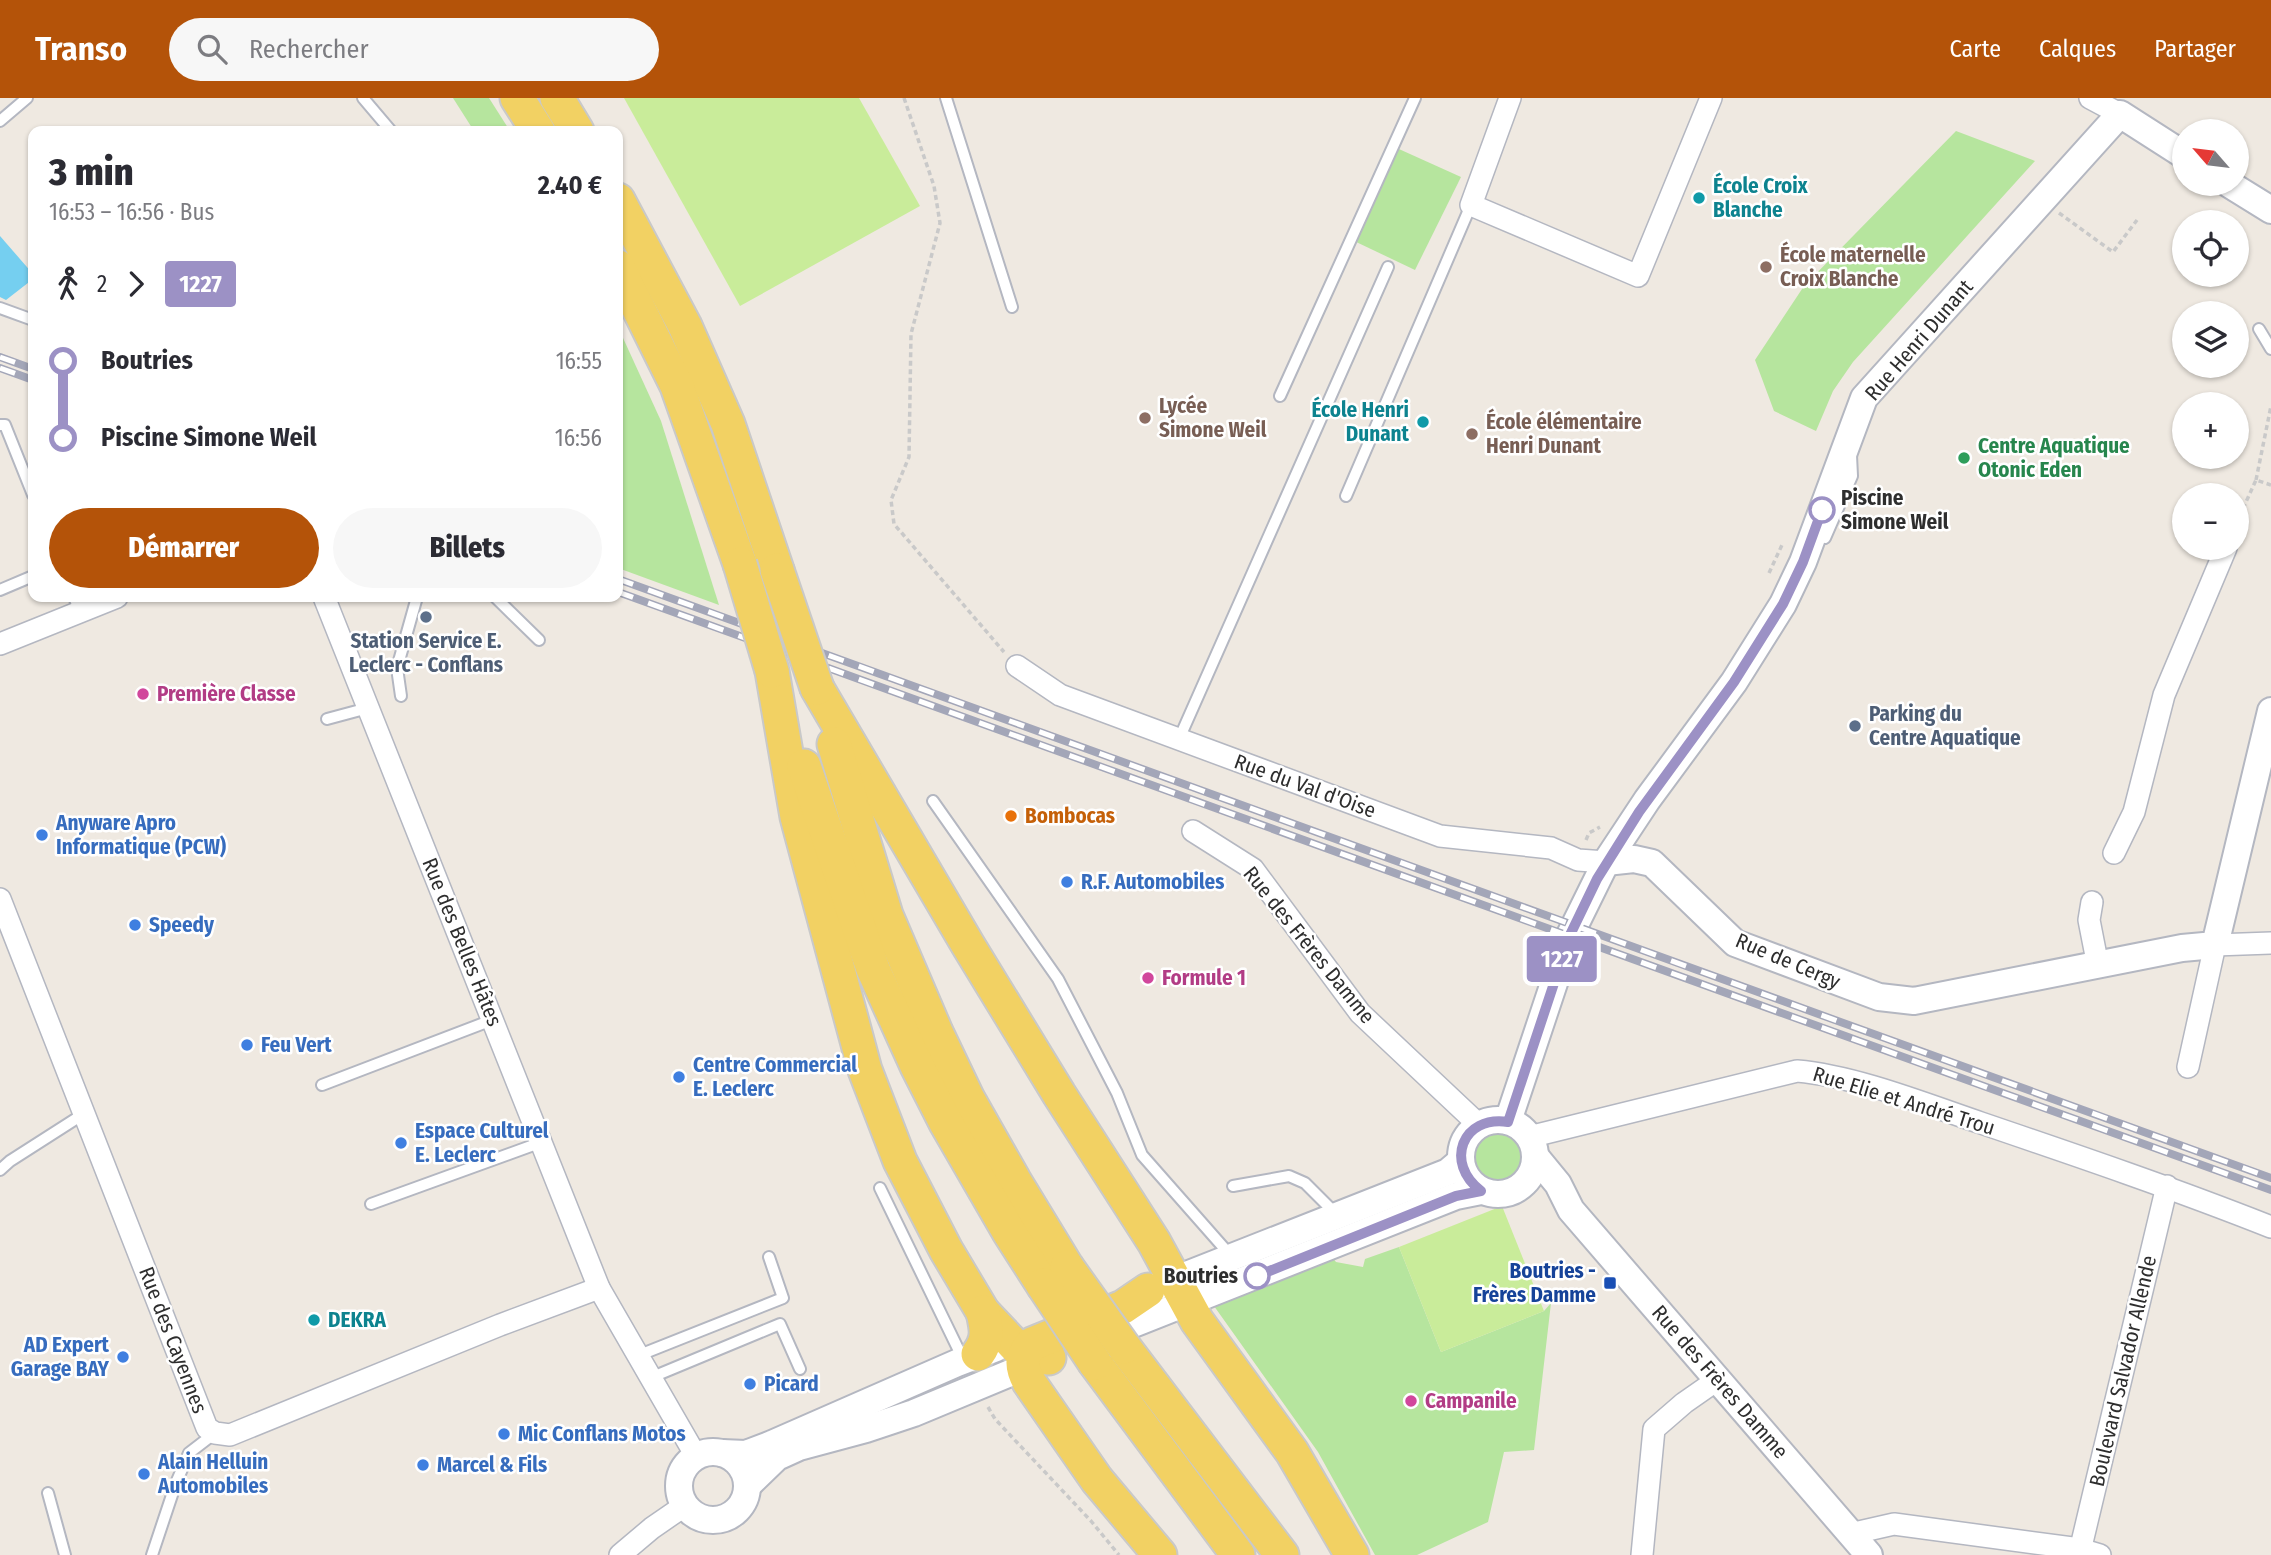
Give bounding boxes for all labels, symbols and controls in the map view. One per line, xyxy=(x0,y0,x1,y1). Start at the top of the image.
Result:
search box xyxy=(169,18,659,81)
text: Transo xyxy=(35,29,127,69)
icon: search xyxy=(193,30,231,68)
text: Rechercher xyxy=(249,34,368,65)
text: Carte xyxy=(1950,35,2001,63)
text: Calques xyxy=(2039,35,2116,63)
text: Partager xyxy=(2154,35,2236,63)
north arrow xyxy=(2172,119,2249,196)
map controls xyxy=(2172,119,2249,560)
text: 3 min xyxy=(49,149,133,195)
text: 2.40 € xyxy=(538,170,602,201)
place label: École Croix Blanche xyxy=(1713,172,1809,223)
marker: École Croix Blanche xyxy=(1691,190,1707,206)
text: 16:53 – 16:56 · Bus xyxy=(49,198,214,226)
button: locate xyxy=(2172,210,2249,287)
place label: École maternelle Croix Blanche xyxy=(1780,241,1926,292)
marker: École maternelle Croix Blanche xyxy=(1758,259,1774,275)
icon: walk xyxy=(49,265,87,303)
icon: forward xyxy=(117,265,155,303)
text: 2 xyxy=(97,270,107,298)
text: 1227 xyxy=(179,270,222,298)
street label: Rue Henri Dunant xyxy=(1859,274,1979,406)
button: layers xyxy=(2172,301,2249,378)
text: Boutries xyxy=(101,345,193,376)
text: 16:55 xyxy=(556,347,602,375)
button: + xyxy=(2172,392,2249,469)
place label: Lycée Simone Weil xyxy=(1159,393,1267,443)
place label: École Henri Dunant xyxy=(1311,396,1410,447)
place label: École élémentaire Henri Dunant xyxy=(1486,408,1642,459)
marker: Lycée Simone Weil xyxy=(1137,410,1153,426)
marker: École Henri Dunant xyxy=(1415,414,1431,430)
text: Piscine Simone Weil xyxy=(101,422,317,453)
text: 16:56 xyxy=(555,424,602,452)
marker: École élémentaire Henri Dunant xyxy=(1464,426,1480,442)
place label: Centre Aquatique Otonic Eden xyxy=(1978,433,2130,483)
marker: Centre Aquatique Otonic Eden xyxy=(1956,450,1972,466)
button: − xyxy=(2172,483,2249,560)
place label: Piscine Simone Weil xyxy=(1841,485,1949,535)
marker: Piscine Simone Weil xyxy=(1809,497,1835,523)
button: Démarrer xyxy=(49,508,319,588)
button: Billets xyxy=(333,508,602,588)
marker: Station Service E. Leclerc - Conflans xyxy=(418,609,434,625)
place label: Station Service E. Leclerc - Conflans xyxy=(349,628,503,678)
place label: Première Classe xyxy=(157,681,296,707)
marker: Première Classe xyxy=(135,686,151,702)
place label: Parking du Centre Aquatique xyxy=(1869,701,2021,751)
marker: Parking du Centre Aquatique xyxy=(1847,718,1863,734)
street label: Rue du Val d'Oise xyxy=(1231,748,1379,824)
place label: Bombocas xyxy=(1025,803,1115,829)
marker: Bombocas xyxy=(1003,808,1019,824)
place label: Anyware Apro Informatique (PCW) xyxy=(55,810,226,860)
marker: Anyware Apro Informatique (PCW) xyxy=(34,827,50,843)
street label: Rue des Belles Hâtes xyxy=(416,854,508,1030)
street label: Rue des Frères Damme xyxy=(1238,861,1380,1029)
place label: R.F. Automobiles xyxy=(1081,869,1224,895)
marker: R.F. Automobiles xyxy=(1059,874,1075,890)
place label: Speedy xyxy=(149,912,215,938)
marker: Speedy xyxy=(127,917,143,933)
street label: Rue de Cergy xyxy=(1732,927,1845,995)
line badge: 1227 xyxy=(1513,936,1611,982)
text: 1227 xyxy=(1541,945,1583,973)
place label: Formule 1 xyxy=(1162,965,1246,991)
marker: Formule 1 xyxy=(1140,970,1156,986)
place label: Feu Vert xyxy=(261,1032,332,1058)
marker: Feu Vert xyxy=(239,1037,255,1053)
place label: Centre Commercial E. Leclerc xyxy=(693,1052,857,1102)
street label: Rue Elie et André Trou xyxy=(1810,1061,1998,1141)
marker: Centre Commercial E. Leclerc xyxy=(671,1069,687,1085)
place label: Espace Culturel E. Leclerc xyxy=(415,1118,549,1168)
marker: Espace Culturel E. Leclerc xyxy=(393,1135,409,1151)
street label: Boulevard Salvador Allende xyxy=(2084,1253,2162,1489)
place label: Boutries - Frères Damme xyxy=(1473,1258,1596,1308)
street label: Rue des Cayennes xyxy=(133,1263,213,1417)
place label: Boutries xyxy=(1164,1263,1238,1289)
marker: Boutries xyxy=(1244,1263,1270,1289)
marker: Boutries - Frères Damme xyxy=(1602,1275,1618,1291)
street label: Rue des Frères Damme xyxy=(1646,1300,1794,1464)
place label: DEKRA xyxy=(328,1307,386,1333)
marker: DEKRA xyxy=(306,1312,322,1328)
place label: AD Expert Garage BAY xyxy=(11,1332,110,1382)
marker: AD Expert Garage BAY xyxy=(115,1349,131,1365)
place label: Picard xyxy=(764,1371,819,1397)
marker: Picard xyxy=(742,1376,758,1392)
place label: Campanile xyxy=(1425,1388,1517,1414)
marker: Campanile xyxy=(1403,1393,1419,1409)
place label: Mic Conflans Motos xyxy=(518,1421,686,1447)
marker: Mic Conflans Motos xyxy=(496,1426,512,1442)
place label: Alain Helluin Automobiles xyxy=(157,1449,268,1499)
place label: Marcel & Fils xyxy=(437,1452,547,1478)
marker: Marcel & Fils xyxy=(415,1457,431,1473)
marker: Alain Helluin Automobiles xyxy=(136,1466,152,1482)

